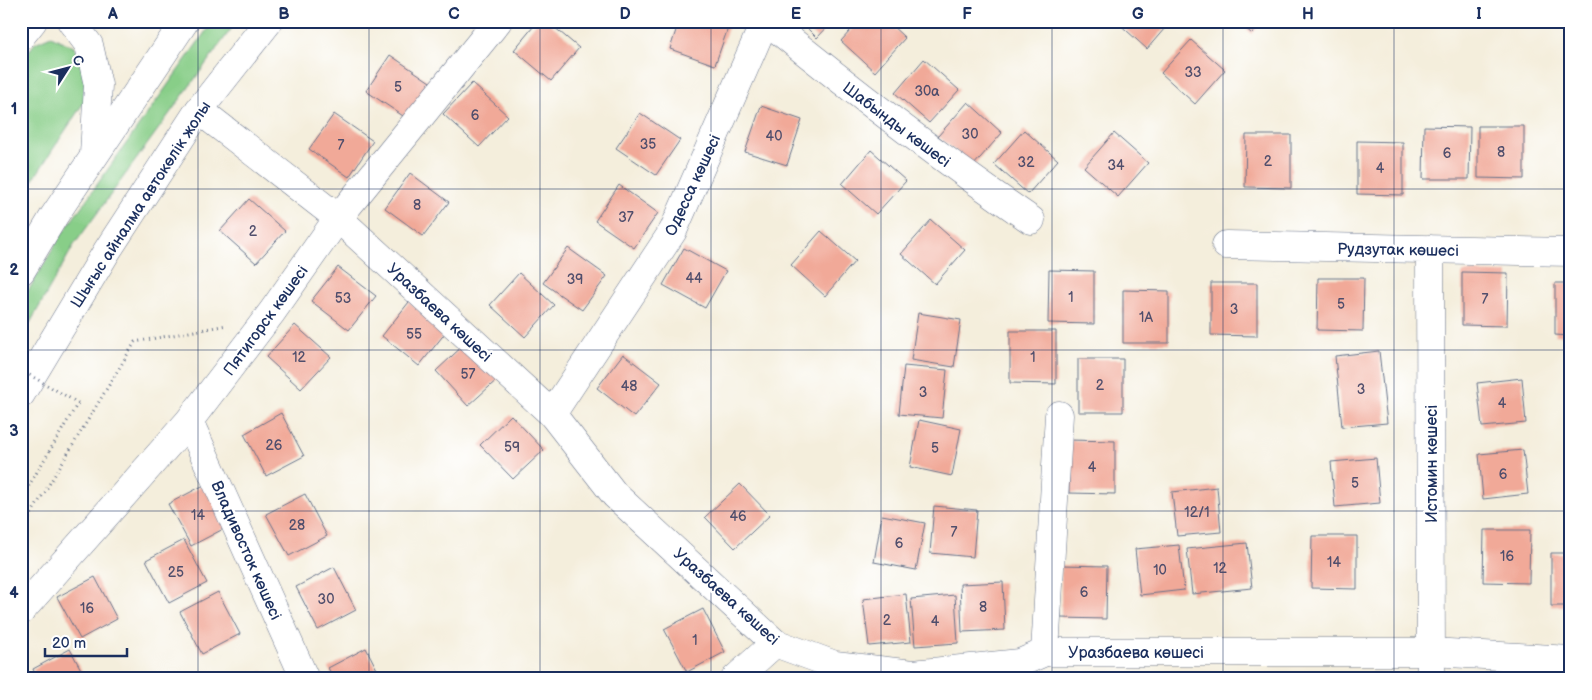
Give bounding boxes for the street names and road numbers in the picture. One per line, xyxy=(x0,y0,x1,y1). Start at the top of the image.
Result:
street label: Шабынды көшесі xyxy=(838,78,954,172)
street label: Шығыс айналма автокөлік жолы xyxy=(67,98,215,312)
street label: Одесса көшесі xyxy=(662,132,725,239)
street label: Рудзутак көшесі xyxy=(1337,240,1459,261)
street label: Уразбаева көшесі xyxy=(383,260,495,366)
street label: Пятигорск көшесі xyxy=(220,262,312,380)
street label: Истомин көшесі xyxy=(1423,405,1442,523)
street label: Владивосток көшесі xyxy=(206,478,285,623)
street label: Уразбаева көшесі xyxy=(669,545,783,650)
street label: Уразбаева көшесі xyxy=(1068,644,1204,663)

